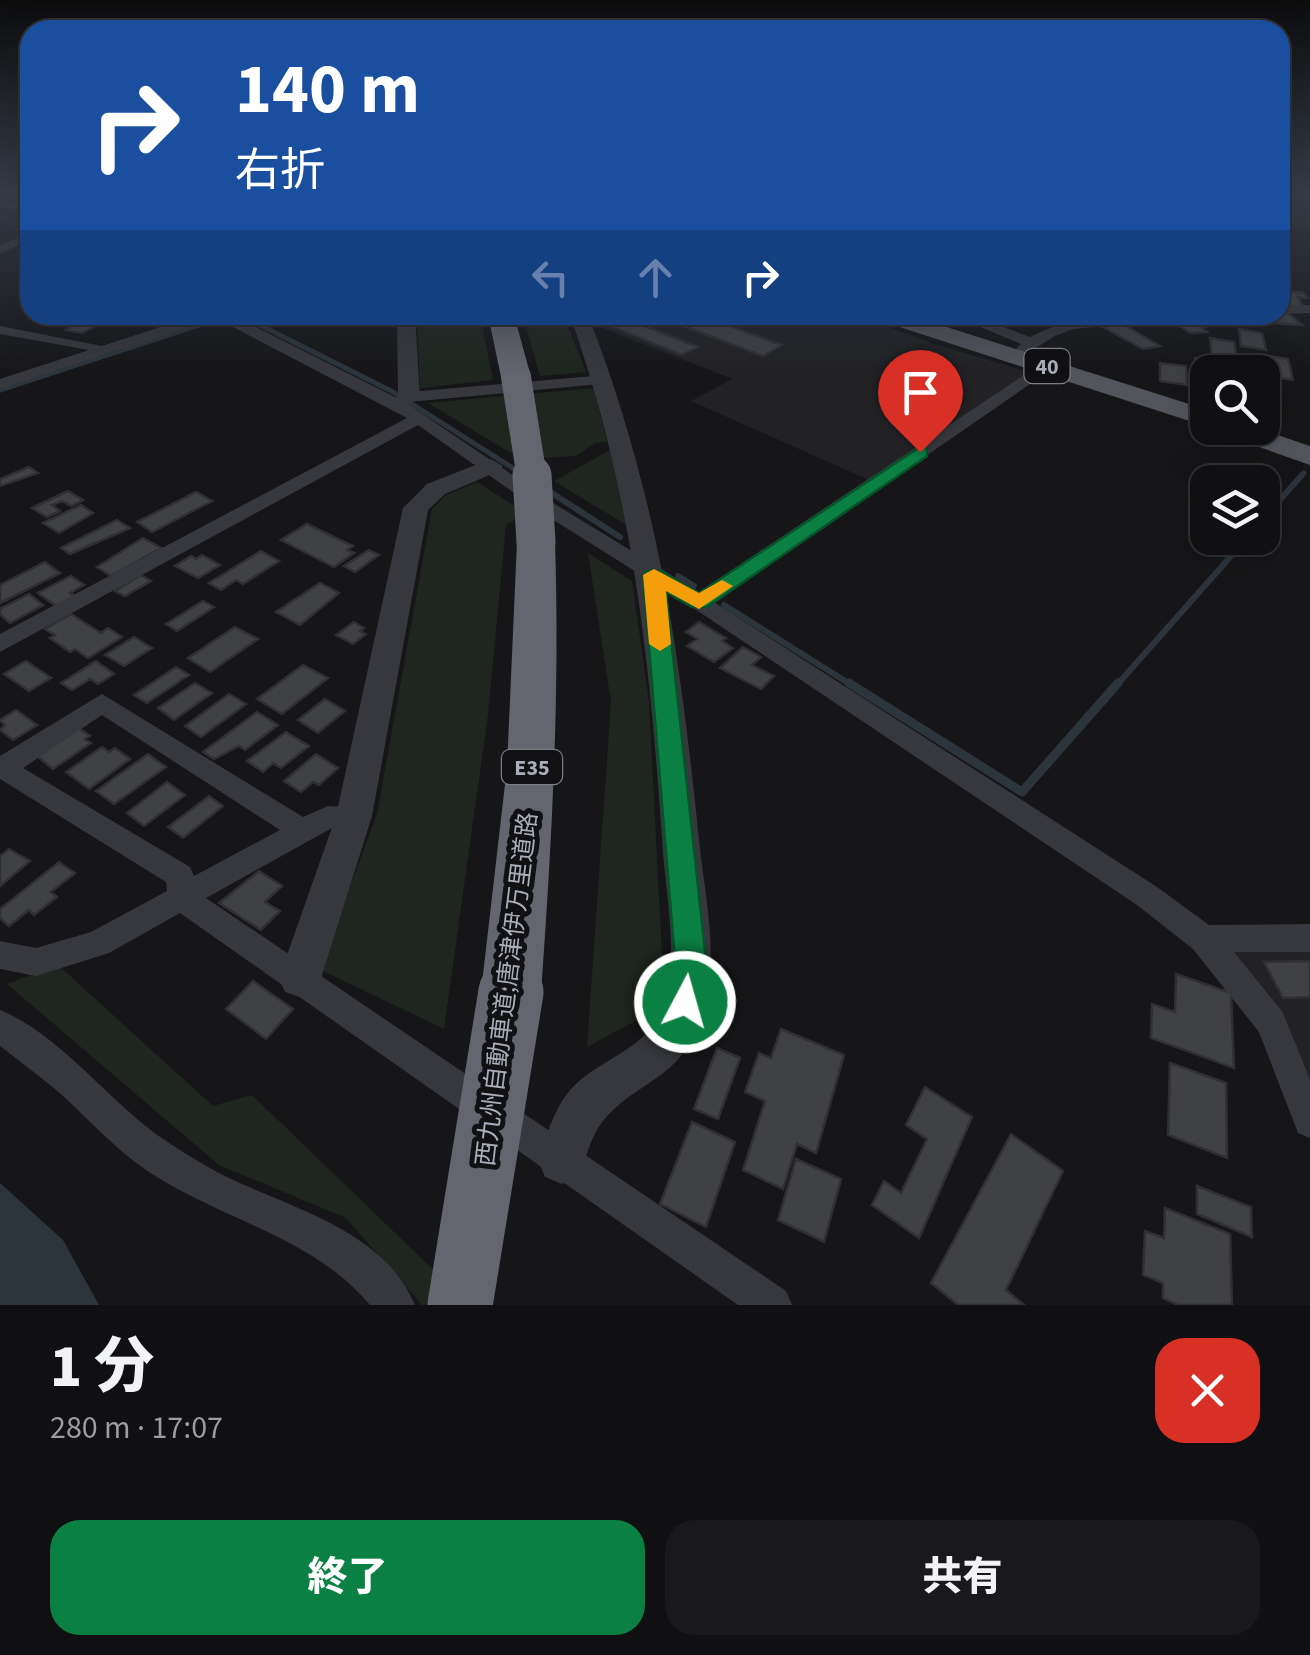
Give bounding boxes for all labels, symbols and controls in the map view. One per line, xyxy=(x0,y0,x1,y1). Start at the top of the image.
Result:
text: 140 m xyxy=(235,40,420,140)
icon: right xyxy=(70,60,200,190)
text: 右折 xyxy=(235,139,325,203)
icon: left xyxy=(523,250,578,305)
icon: ahead xyxy=(628,250,683,305)
icon: right xyxy=(733,250,788,305)
road number: 40 xyxy=(1024,349,1070,383)
pin xyxy=(878,350,963,453)
map controls xyxy=(1190,355,1280,555)
button: search xyxy=(1190,355,1280,445)
icon: arrive xyxy=(893,365,948,420)
button: layers xyxy=(1190,465,1280,555)
road number: E35 xyxy=(502,750,562,784)
street label: 西九州自動車道;唐津伊万里道路 xyxy=(467,810,547,1168)
position arrow xyxy=(633,950,737,1054)
text: 1 分 xyxy=(50,1325,154,1410)
button: close xyxy=(1155,1338,1260,1443)
text: 280 m · 17:07 xyxy=(50,1405,223,1451)
button: 終了 xyxy=(50,1520,645,1635)
button: 共有 xyxy=(665,1520,1260,1635)

